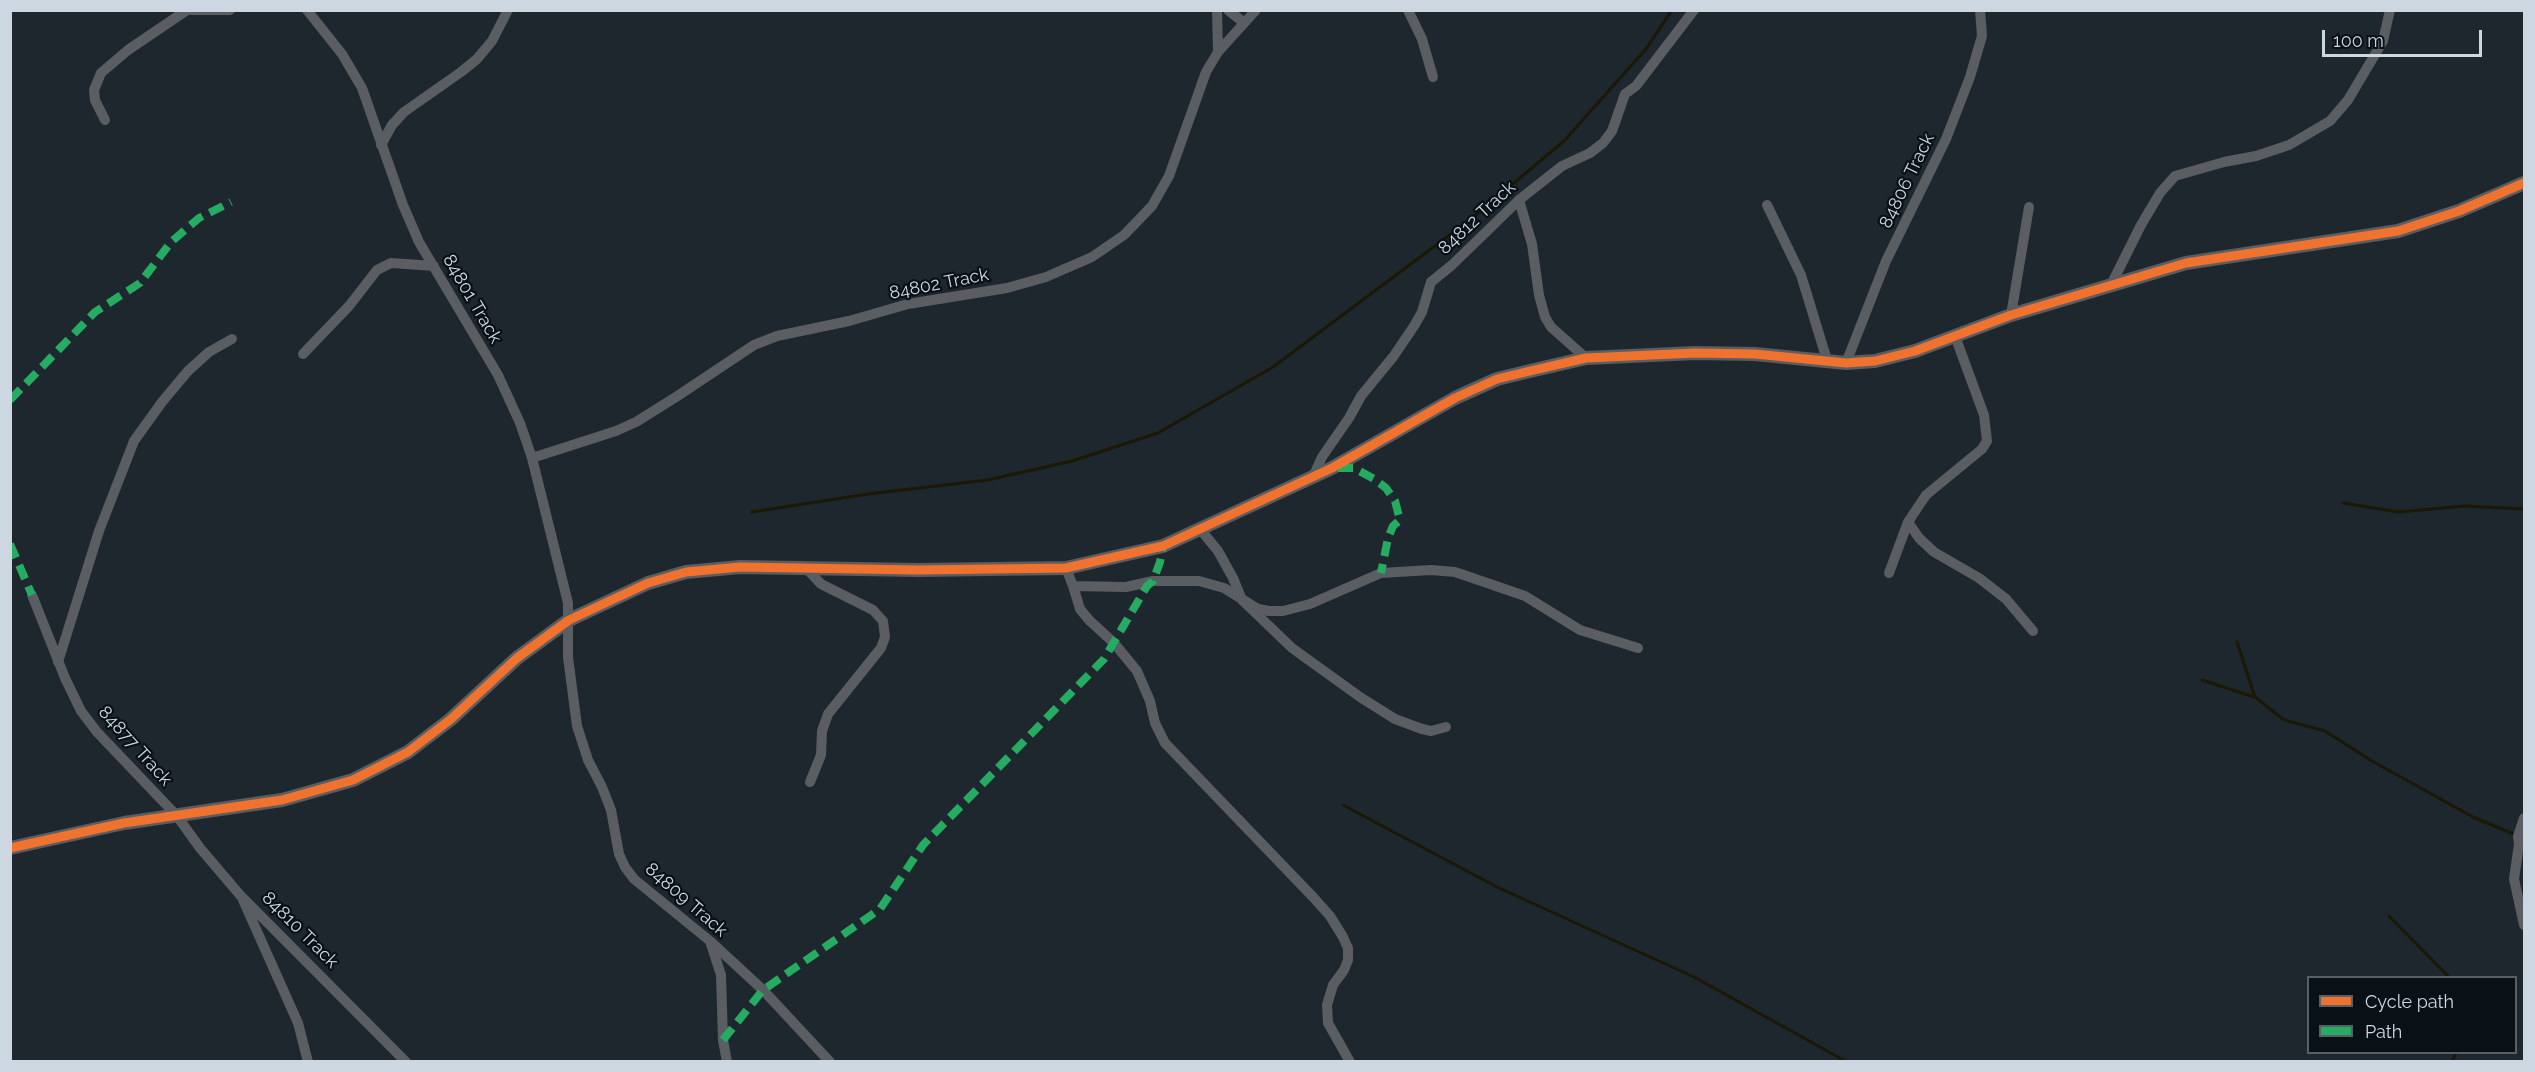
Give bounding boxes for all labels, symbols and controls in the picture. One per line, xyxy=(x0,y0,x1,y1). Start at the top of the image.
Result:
scale bar xyxy=(2325,18,2486,56)
text: 100 m xyxy=(2333,30,2384,51)
street label: 84806 Track xyxy=(1875,130,1939,232)
street label: 84812 Track xyxy=(1434,177,1520,259)
street label: 84801 Track xyxy=(438,251,506,347)
street label: 84802 Track xyxy=(887,264,991,304)
street label: 84877 Track xyxy=(94,702,176,790)
street label: 84809 Track xyxy=(640,858,732,942)
street label: 84810 Track xyxy=(257,887,343,973)
legend xyxy=(2307,976,2517,1054)
text: Cycle path xyxy=(2365,991,2454,1012)
text: Path xyxy=(2365,1021,2402,1042)

